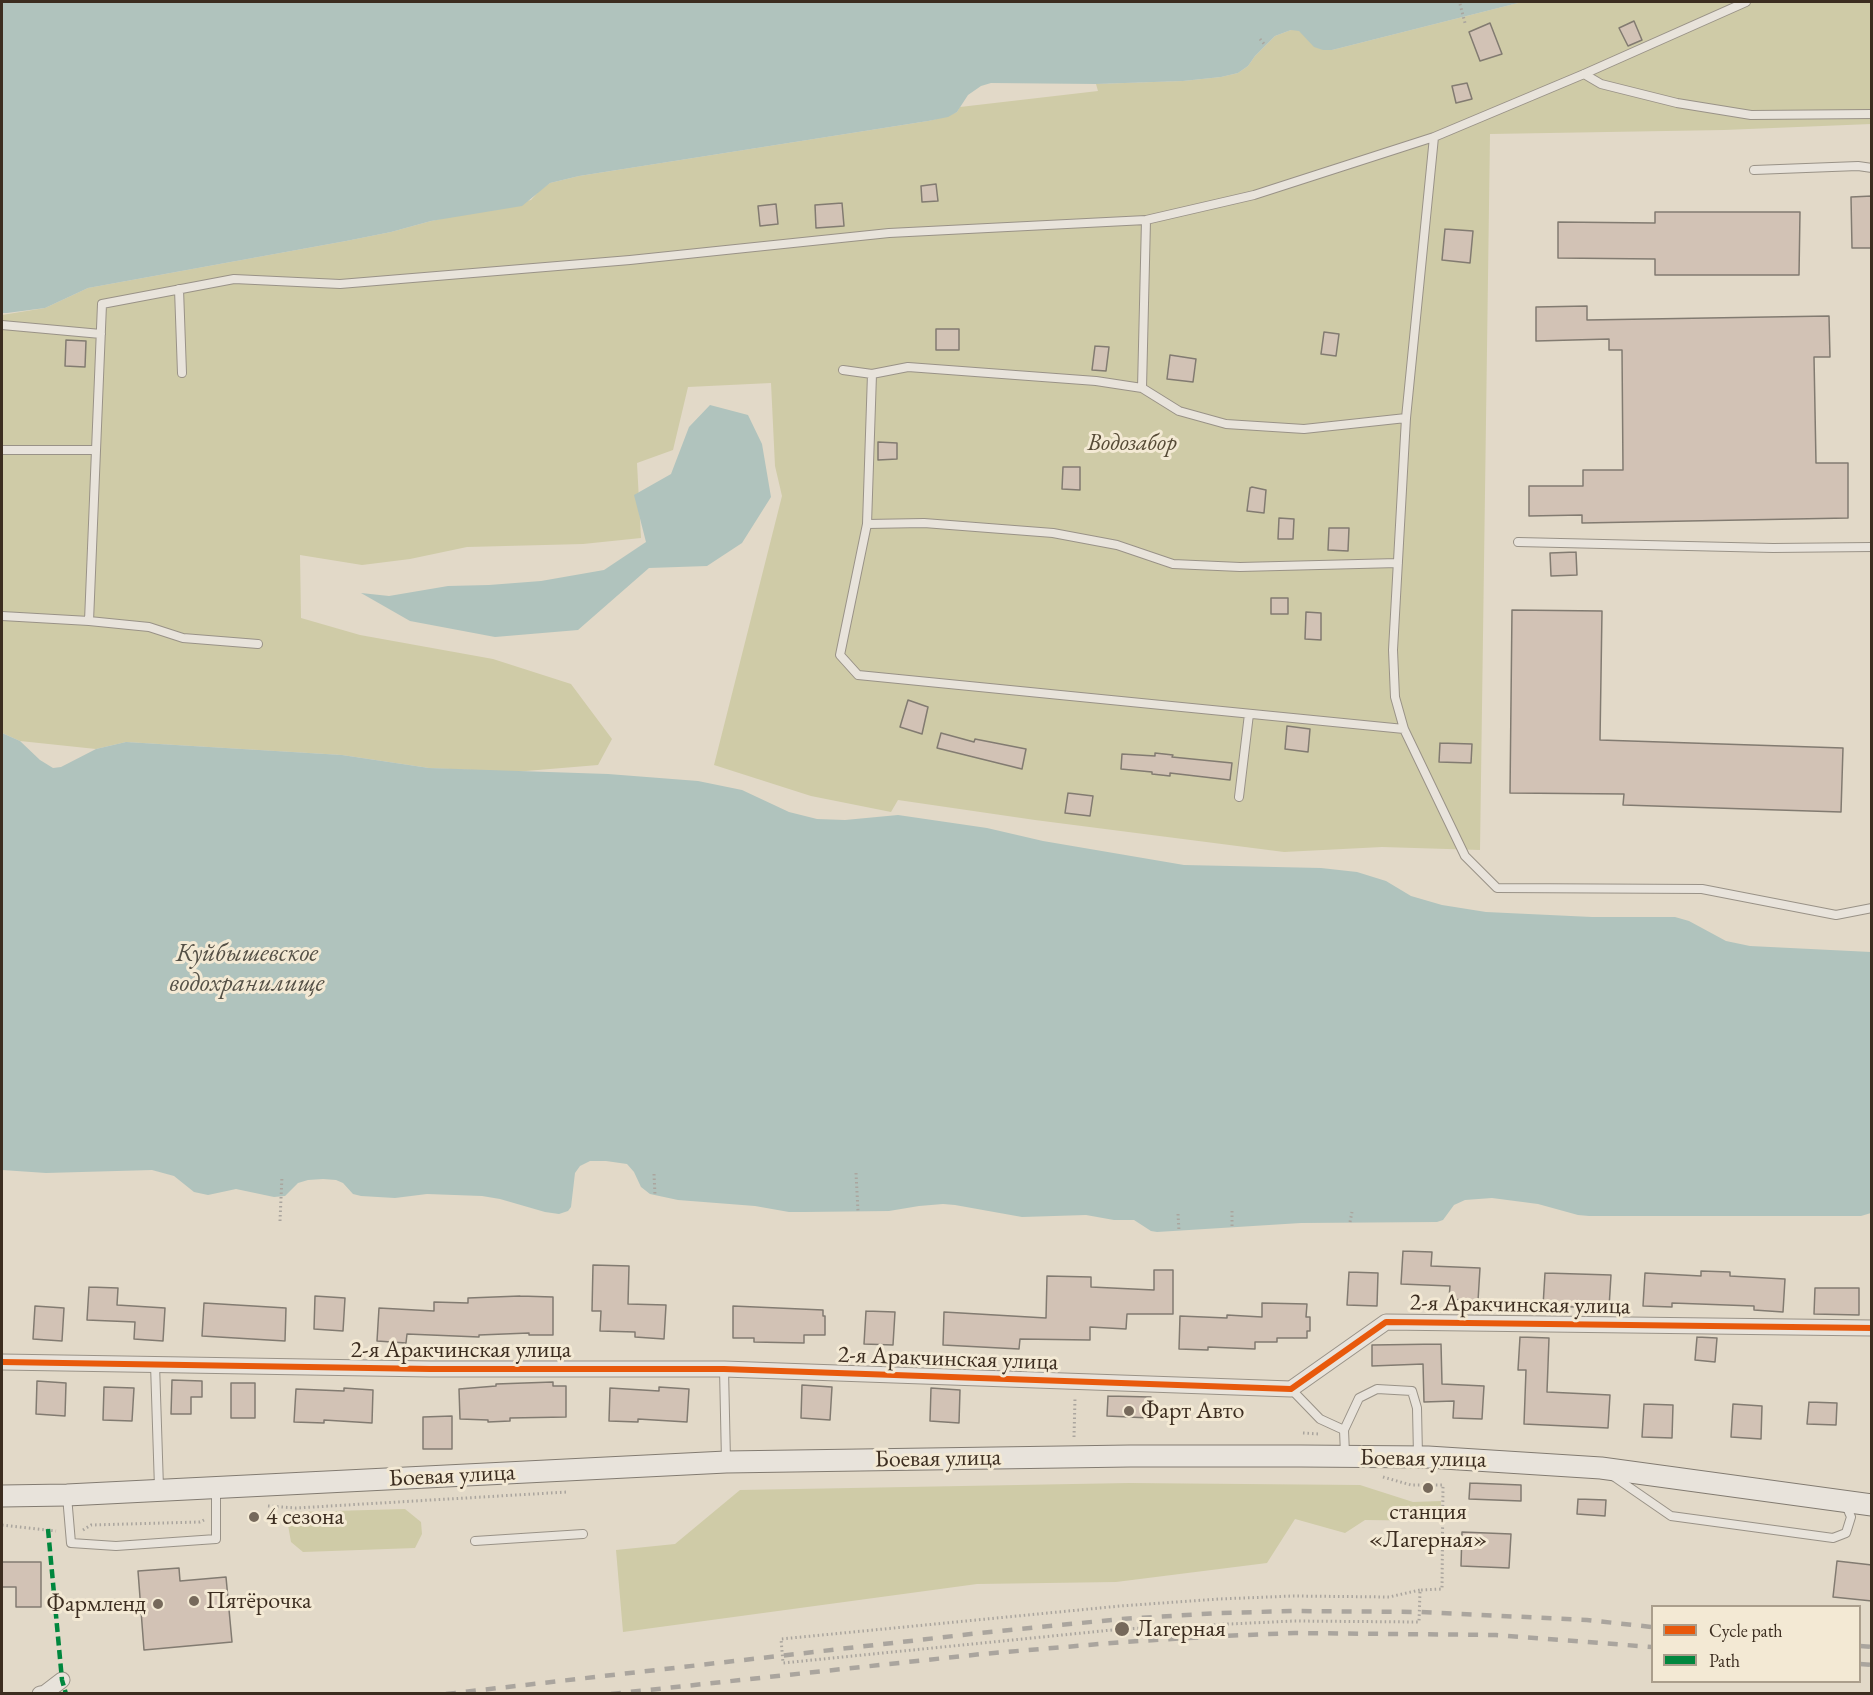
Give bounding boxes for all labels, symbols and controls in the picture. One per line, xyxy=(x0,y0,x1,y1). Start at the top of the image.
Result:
park label: Водозабор xyxy=(1087,429,1177,457)
water label: Куйбышевское водохранилище xyxy=(170,938,324,1000)
street label: 2-я Аракчинская улица xyxy=(1409,1289,1631,1321)
street label: 2-я Аракчинская улица xyxy=(351,1336,571,1364)
street label: 2-я Аракчинская улица xyxy=(837,1341,1059,1377)
place label: Фарт Авто xyxy=(1141,1397,1244,1425)
marker: Фарт Авто xyxy=(1122,1404,1136,1418)
street label: Боевая улица xyxy=(874,1443,1002,1475)
street label: Боевая улица xyxy=(1359,1443,1487,1475)
street label: Боевая улица xyxy=(388,1458,516,1494)
marker: станция «Лагерная» xyxy=(1421,1481,1435,1495)
place label: станция «Лагерная» xyxy=(1369,1498,1487,1554)
place label: 4 сезона xyxy=(266,1503,344,1531)
marker: 4 сезона xyxy=(247,1510,261,1524)
place label: Пятёрочка xyxy=(206,1587,312,1615)
place label: Фармленд xyxy=(47,1590,146,1618)
marker: Пятёрочка xyxy=(187,1594,201,1608)
marker: Фармленд xyxy=(151,1597,165,1611)
legend xyxy=(1651,1605,1861,1683)
place label: Лагерная xyxy=(1136,1615,1226,1643)
text: Cycle path xyxy=(1709,1619,1783,1642)
marker: Лагерная xyxy=(1113,1620,1131,1638)
text: Path xyxy=(1709,1649,1740,1672)

